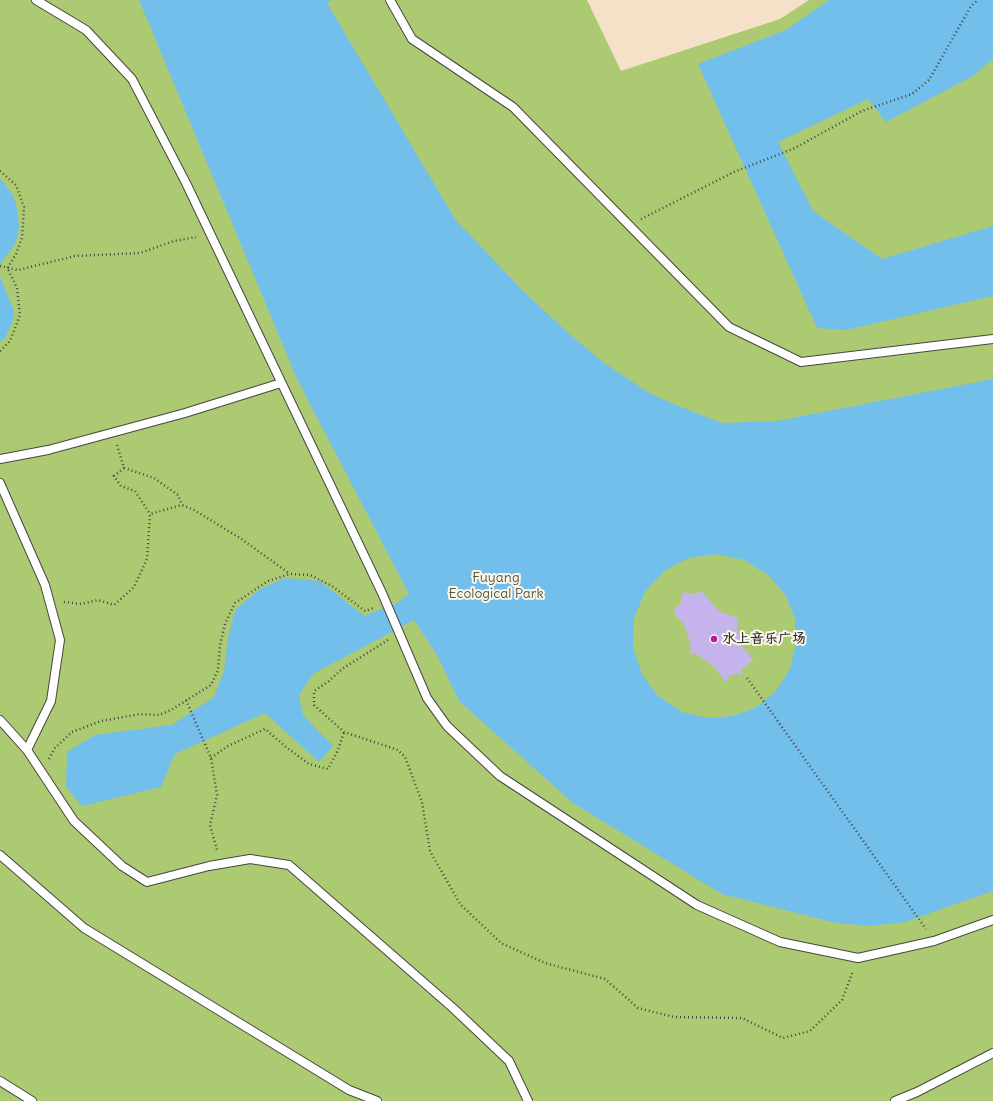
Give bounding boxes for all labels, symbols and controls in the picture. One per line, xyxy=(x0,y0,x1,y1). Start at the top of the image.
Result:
park label: Fuyang Ecological Park xyxy=(448,570,544,602)
place label: 水上音乐广场 xyxy=(722,631,806,647)
marker: 水上音乐广场 xyxy=(709,634,719,644)

